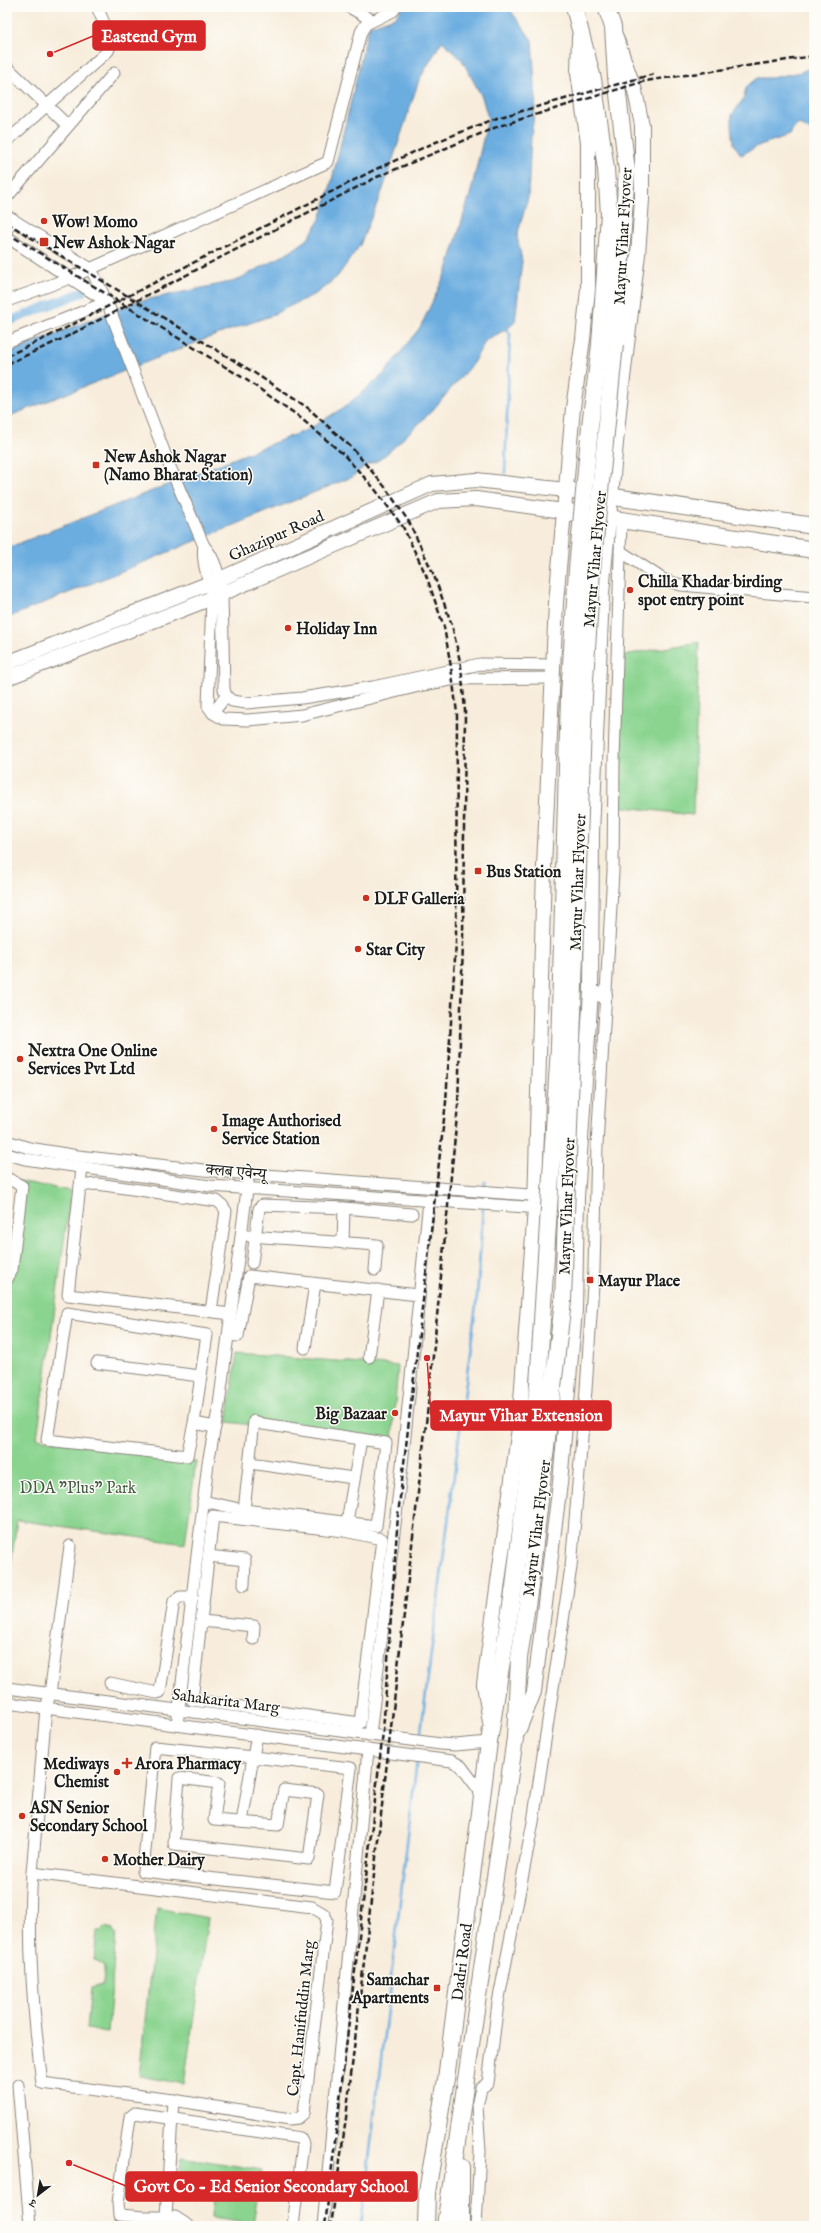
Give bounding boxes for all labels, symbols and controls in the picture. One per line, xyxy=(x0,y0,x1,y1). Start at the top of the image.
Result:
callout: Eastend Gym xyxy=(93,21,205,50)
text: Eastend Gym xyxy=(101,27,197,48)
street label: Mayur Vihar Flyover xyxy=(610,167,638,305)
place label: Wow! Momo xyxy=(51,213,138,233)
marker: Wow! Momo xyxy=(39,216,49,226)
place label: New Ashok Nagar xyxy=(52,234,175,254)
marker: New Ashok Nagar xyxy=(38,236,50,248)
place label: New Ashok Nagar (Namo Bharat Station) xyxy=(103,448,253,486)
marker: New Ashok Nagar (Namo Bharat Station) xyxy=(91,460,101,470)
street label: Mayur Vihar Flyover xyxy=(580,490,612,629)
street label: Ghazipur Road xyxy=(226,507,328,567)
place label: Chilla Khadar birding spot entry point xyxy=(638,573,783,611)
marker: Chilla Khadar birding spot entry point xyxy=(625,585,635,595)
place label: Holiday Inn xyxy=(296,620,378,640)
marker: Holiday Inn xyxy=(283,623,293,633)
street label: Mayur Vihar Flyover xyxy=(567,813,591,951)
place label: Bus Station xyxy=(486,863,562,883)
marker: Bus Station xyxy=(473,866,483,876)
place label: DLF Galleria xyxy=(374,890,465,910)
marker: DLF Galleria xyxy=(361,893,371,903)
place label: Star City xyxy=(366,941,426,961)
marker: Star City xyxy=(353,944,363,954)
place label: Nextra One Online Services Pvt Ltd xyxy=(27,1042,158,1080)
marker: Nextra One Online Services Pvt Ltd xyxy=(15,1054,25,1064)
place label: Image Authorised Service Station xyxy=(222,1112,341,1150)
marker: Image Authorised Service Station xyxy=(209,1124,219,1134)
street label: Mayur Vihar Flyover xyxy=(556,1137,580,1275)
street label: क्लब एवेन्यू xyxy=(204,1159,270,1186)
place label: Mayur Place xyxy=(598,1272,681,1292)
marker: Mayur Place xyxy=(585,1275,595,1285)
callout: Mayur Vihar Extension xyxy=(431,1401,611,1430)
place label: Big Bazaar xyxy=(315,1405,387,1425)
text: Mayur Vihar Extension xyxy=(439,1406,603,1427)
marker: Big Bazaar xyxy=(390,1408,400,1418)
street label: Mayur Vihar Flyover xyxy=(520,1459,556,1598)
park label: DDA "Plus" Park xyxy=(20,1479,137,1499)
street label: Sahakarita Marg xyxy=(171,1685,281,1719)
place label: Mediways Chemist xyxy=(43,1755,110,1793)
place label: Arora Pharmacy xyxy=(134,1755,242,1775)
marker: Arora Pharmacy xyxy=(122,1758,132,1768)
marker: Mediways Chemist xyxy=(112,1767,122,1777)
place label: ASN Senior Secondary School xyxy=(29,1799,148,1837)
marker: ASN Senior Secondary School xyxy=(17,1811,27,1821)
place label: Mother Dairy xyxy=(113,1851,206,1871)
marker: Mother Dairy xyxy=(100,1854,110,1864)
street label: Dadri Road xyxy=(448,1922,478,2002)
street label: Capt. Hanifuddin Marg xyxy=(284,1939,320,2097)
place label: Samachar Apartments xyxy=(351,1971,429,2009)
marker: Samachar Apartments xyxy=(432,1983,442,1993)
callout: Govt Co - Ed Senior Secondary School xyxy=(126,2172,417,2201)
north arrow xyxy=(18,2175,58,2215)
text: Govt Co - Ed Senior Secondary School xyxy=(134,2177,409,2198)
text: उ xyxy=(26,2195,40,2211)

